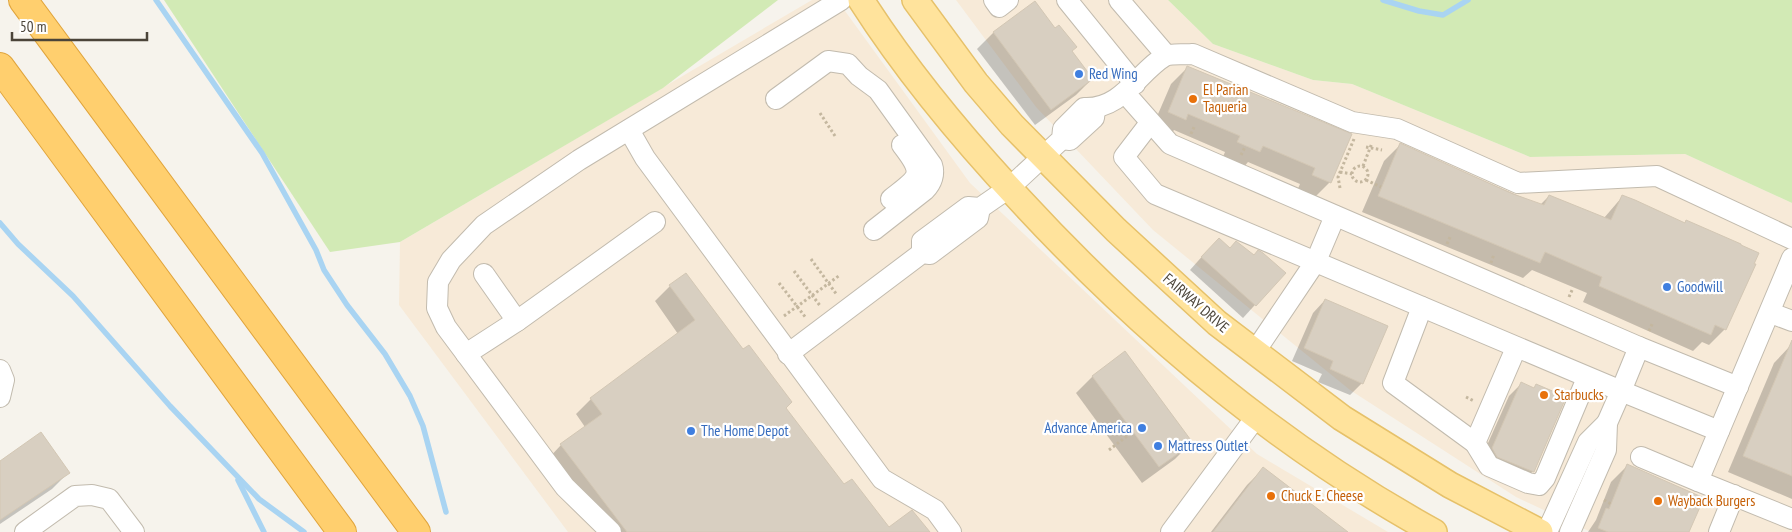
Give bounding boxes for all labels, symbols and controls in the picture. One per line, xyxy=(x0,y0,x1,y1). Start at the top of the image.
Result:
scale bar xyxy=(12,10,148,42)
text: 50 m xyxy=(20,17,46,36)
place label: Red Wing xyxy=(1089,64,1138,83)
marker: Red Wing xyxy=(1073,68,1085,80)
place label: El Parian Taqueria xyxy=(1203,80,1248,116)
marker: El Parian Taqueria xyxy=(1187,93,1199,105)
street label: FAIRWAY DRIVE xyxy=(1159,269,1233,336)
place label: Goodwill xyxy=(1677,277,1723,296)
marker: Goodwill xyxy=(1661,281,1673,293)
place label: Starbucks xyxy=(1554,385,1604,404)
marker: Starbucks xyxy=(1538,389,1550,401)
place label: Advance America xyxy=(1044,418,1132,437)
place label: The Home Depot xyxy=(701,421,789,440)
marker: Advance America xyxy=(1136,422,1148,434)
marker: The Home Depot xyxy=(685,425,697,437)
place label: Mattress Outlet xyxy=(1168,436,1248,455)
marker: Mattress Outlet xyxy=(1152,440,1164,452)
place label: Chuck E. Cheese xyxy=(1281,486,1363,505)
marker: Chuck E. Cheese xyxy=(1265,490,1277,502)
place label: Wayback Burgers xyxy=(1668,491,1755,510)
marker: Wayback Burgers xyxy=(1652,495,1664,507)

